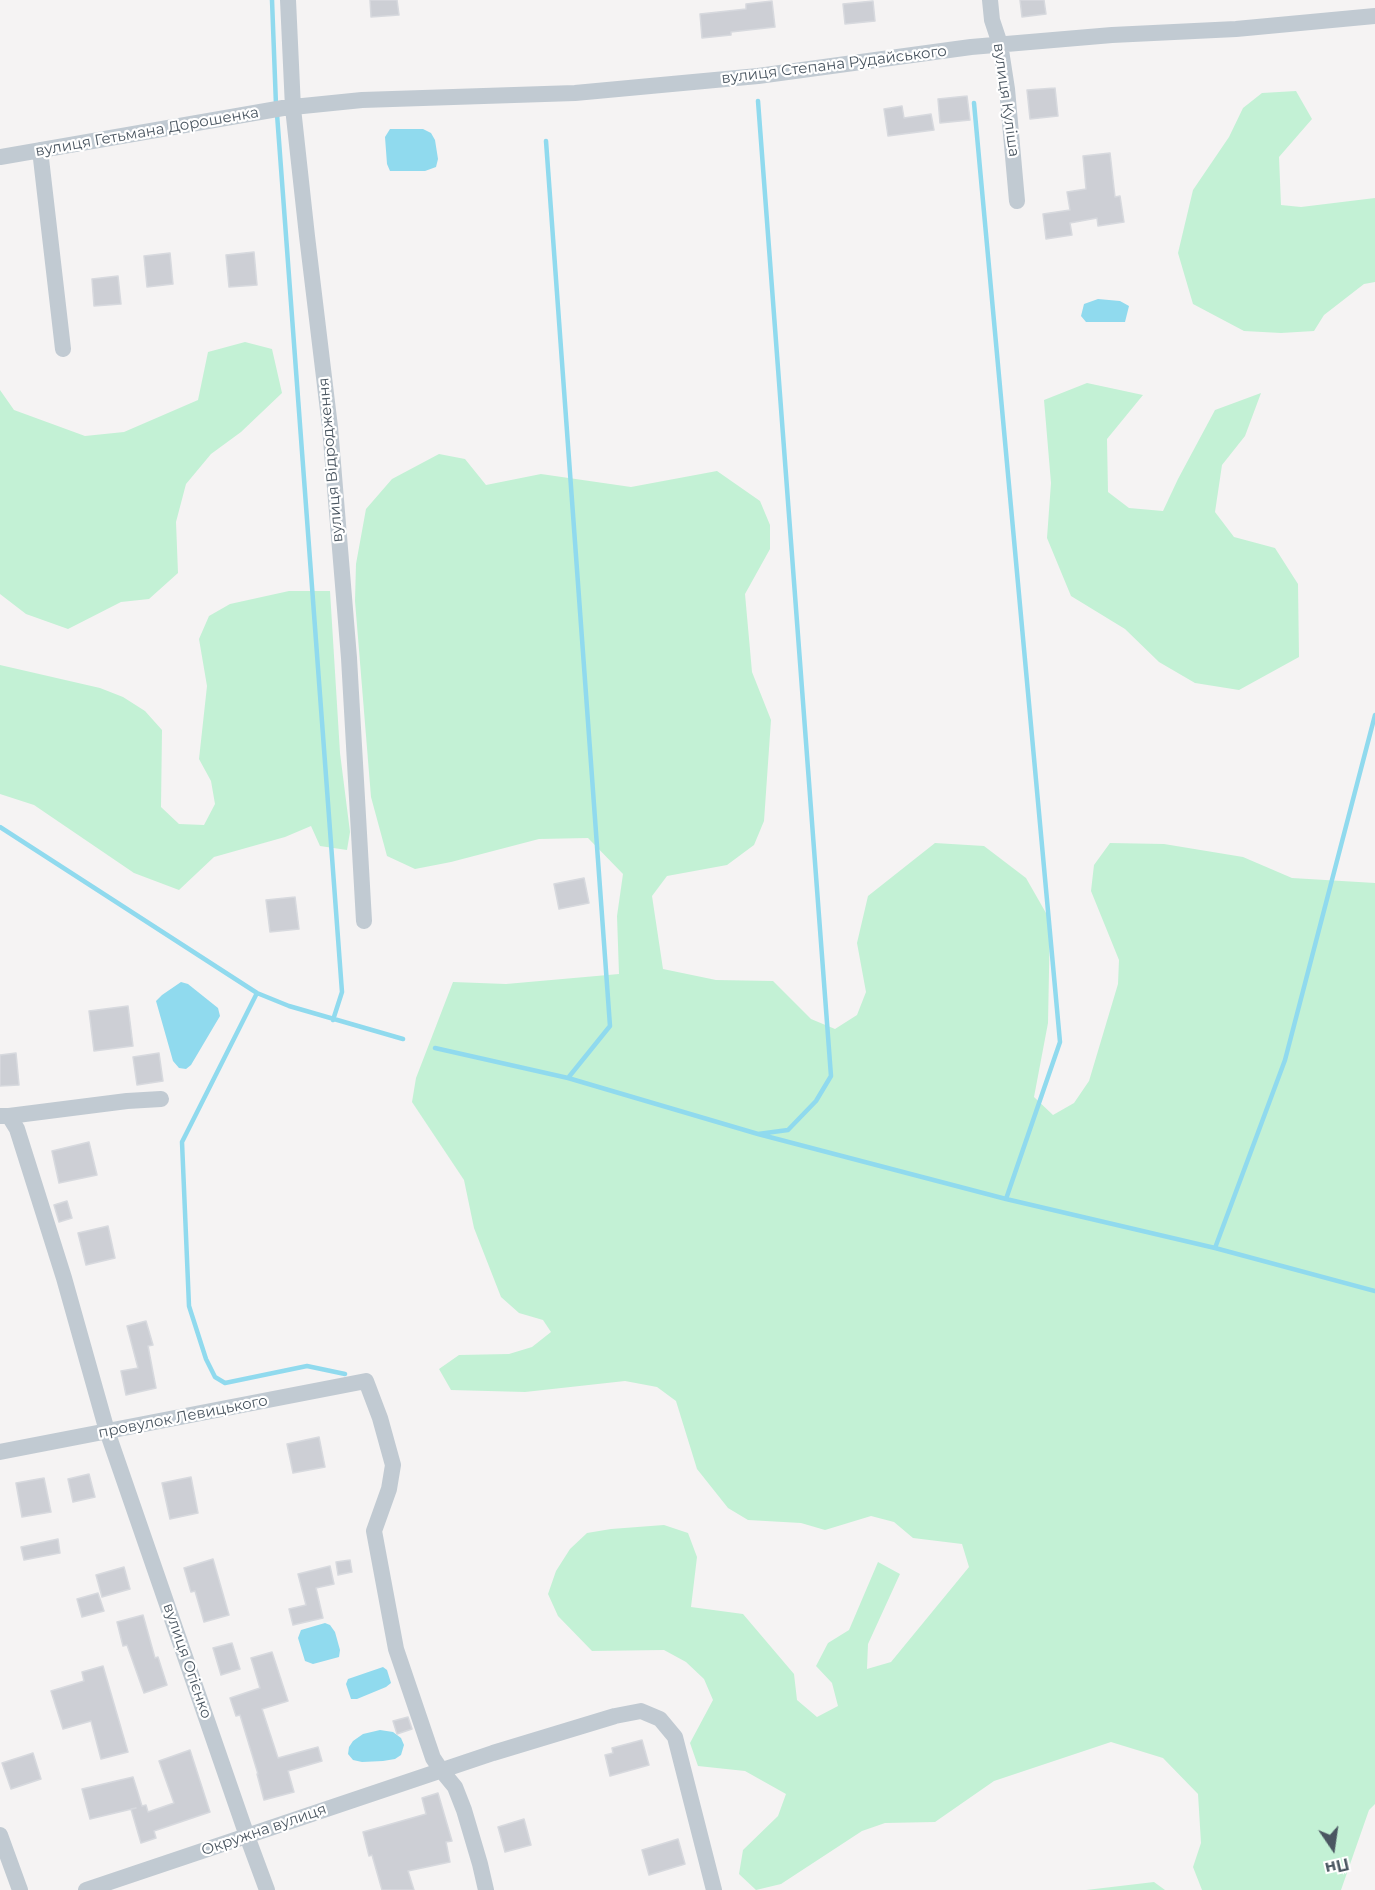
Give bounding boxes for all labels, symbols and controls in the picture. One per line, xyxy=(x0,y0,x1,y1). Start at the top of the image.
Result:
street label: вулиця Степана Рудайського xyxy=(720,42,948,88)
street label: вулиця Куліша xyxy=(989,42,1023,158)
street label: вулиця Гетьмана Дорошенка xyxy=(34,103,260,161)
street label: вулиця Відродження xyxy=(315,377,347,543)
street label: провулок Левицького xyxy=(97,1392,269,1442)
street label: вулиця Огієнко xyxy=(159,1601,215,1721)
street label: Окружна вулиця xyxy=(199,1800,329,1860)
north arrow xyxy=(1303,1818,1363,1878)
text: Пн xyxy=(1323,1854,1351,1878)

